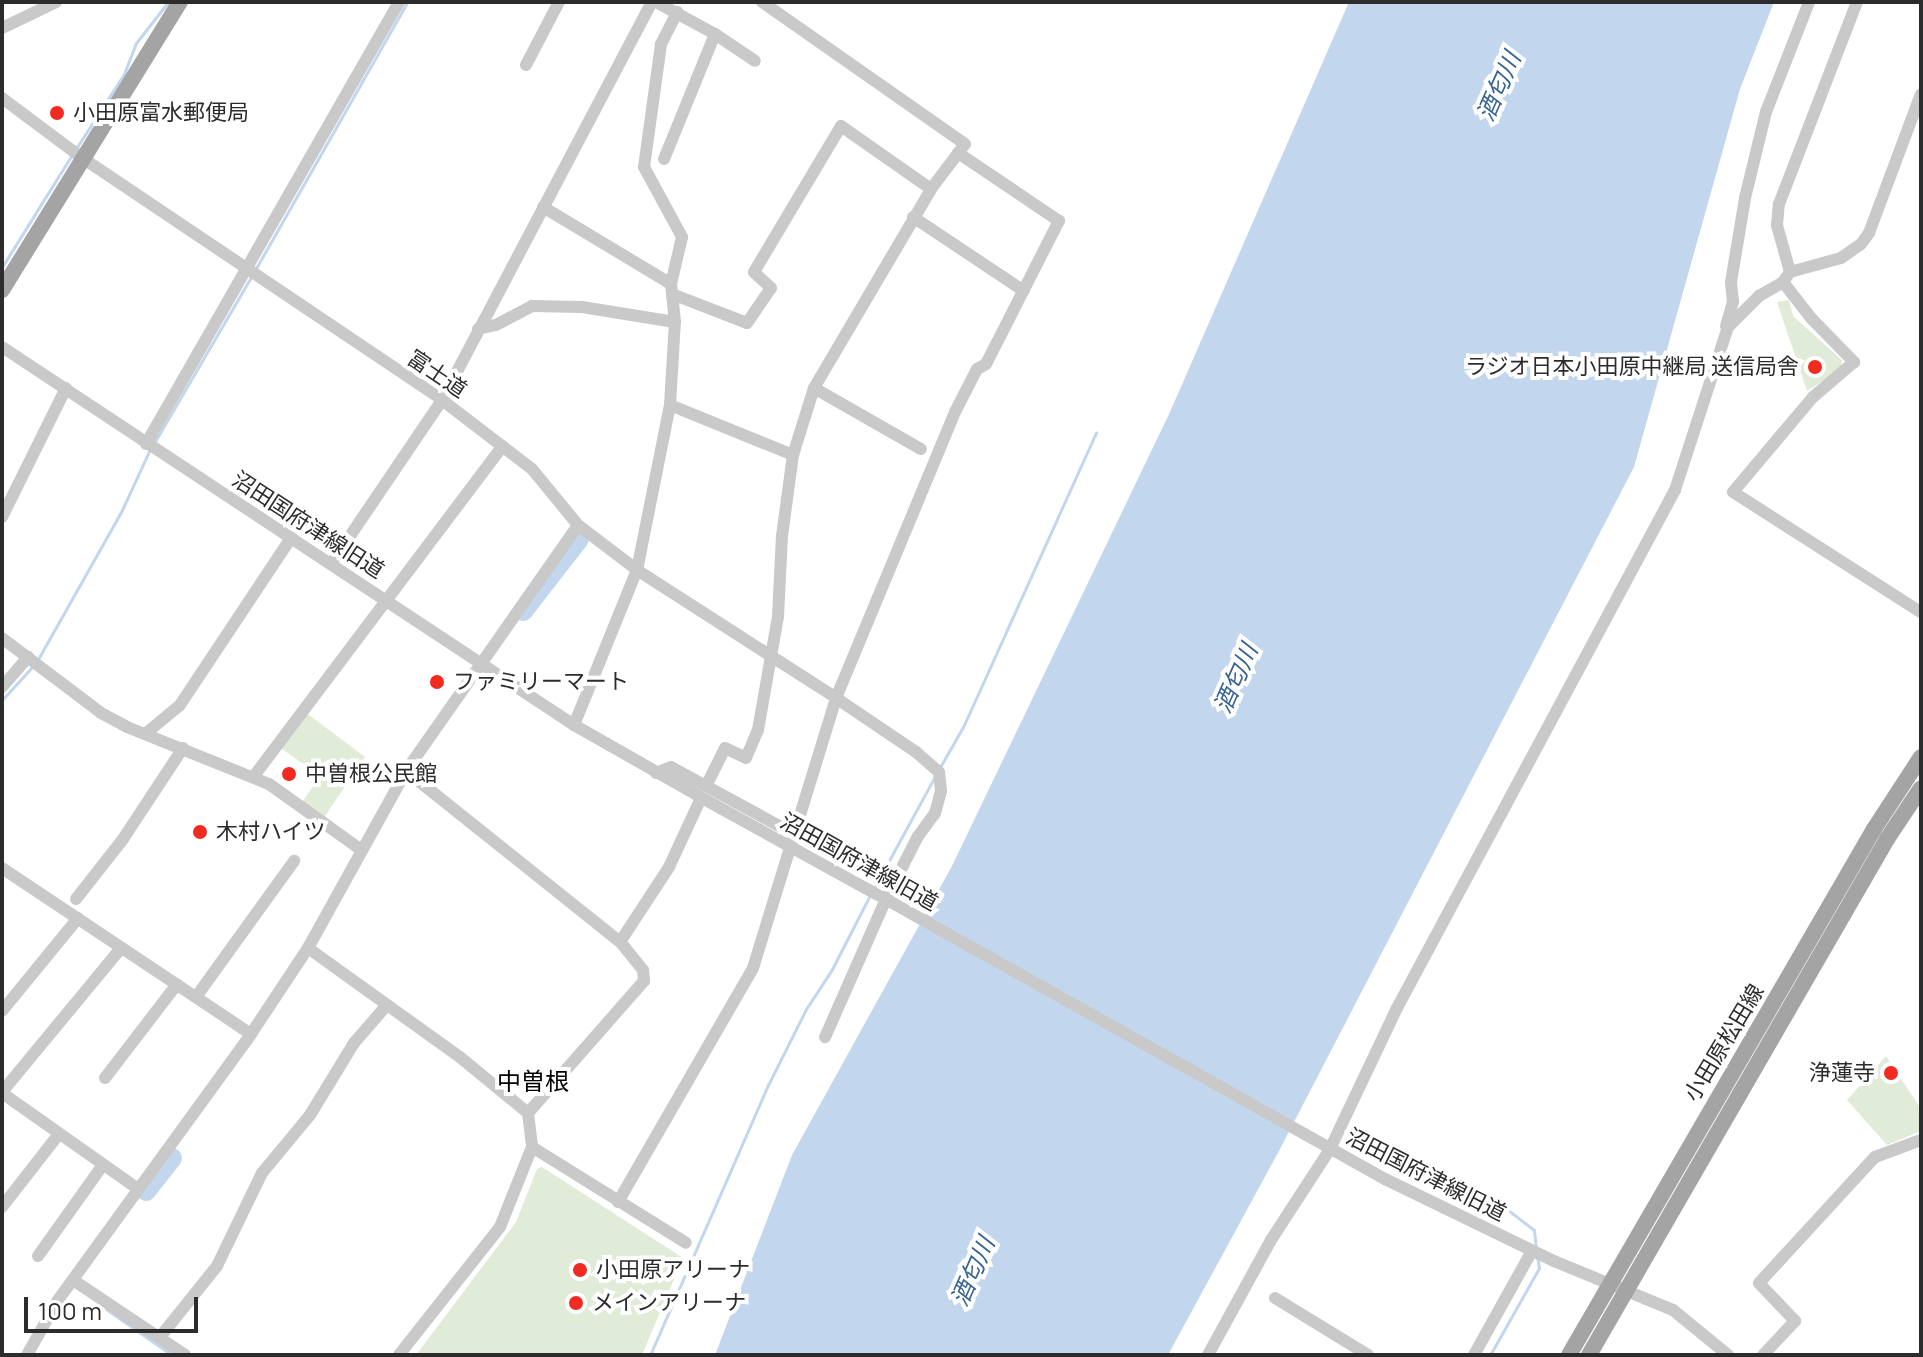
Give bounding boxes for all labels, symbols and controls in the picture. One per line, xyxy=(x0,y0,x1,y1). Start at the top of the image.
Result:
water label: 酒匂川 xyxy=(1470,47,1526,125)
place label: 小田原富水郵便局 xyxy=(73,100,249,126)
marker: 小田原富水郵便局 xyxy=(48,104,66,122)
street label: 富士道 xyxy=(402,345,472,403)
place label: ラジオ日本小田原中継局 送信局舎 xyxy=(1465,354,1799,380)
marker: ラジオ日本小田原中継局 送信局舎 xyxy=(1806,358,1824,376)
street label: 沼田国府津線旧道 xyxy=(227,466,389,584)
water label: 酒匂川 xyxy=(1207,639,1263,717)
place label: ファミリーマート xyxy=(453,669,629,695)
marker: ファミリーマート xyxy=(428,673,446,691)
place label: 中曽根公民館 xyxy=(305,761,437,787)
marker: 中曽根公民館 xyxy=(280,765,298,783)
street label: 沼田国府津線旧道 xyxy=(776,808,942,916)
place label: 木村ハイツ xyxy=(216,819,326,845)
marker: 木村ハイツ xyxy=(191,823,209,841)
street label: 小田原松田線 xyxy=(1679,980,1769,1106)
place label: 浄蓮寺 xyxy=(1809,1060,1875,1086)
marker: 浄蓮寺 xyxy=(1882,1064,1900,1082)
district label: 中曽根 xyxy=(497,1067,569,1095)
street label: 沼田国府津線旧道 xyxy=(1342,1123,1510,1227)
water label: 酒匂川 xyxy=(944,1232,1000,1310)
place label: 小田原アリーナ xyxy=(596,1257,750,1283)
marker: 小田原アリーナ xyxy=(571,1261,589,1279)
scale bar xyxy=(28,1281,202,1331)
place label: メインアリーナ xyxy=(592,1290,746,1316)
text: 100 m xyxy=(38,1294,102,1327)
marker: メインアリーナ xyxy=(567,1294,585,1312)

